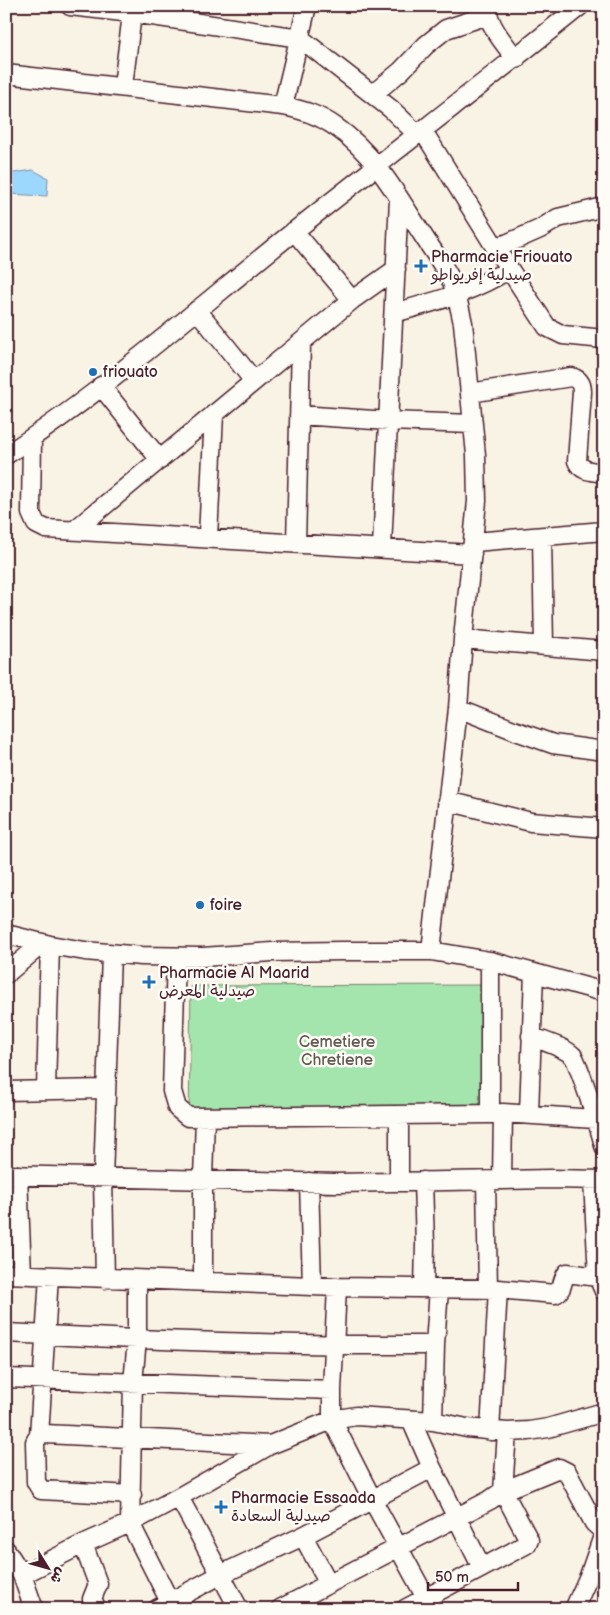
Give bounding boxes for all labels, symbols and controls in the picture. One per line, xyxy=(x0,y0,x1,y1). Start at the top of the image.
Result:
place label: Pharmacie Friouato صيدلية إفريواطو xyxy=(430,248,573,285)
marker: Pharmacie Friouato صيدلية إفريواطو xyxy=(415,260,427,272)
place label: friouato xyxy=(103,363,158,382)
marker: friouato xyxy=(87,366,99,378)
place label: foire xyxy=(210,896,243,915)
marker: foire xyxy=(194,899,206,911)
place label: Pharmacie Al Maarid صيدلية المعرض xyxy=(159,964,309,1001)
marker: Pharmacie Al Maarid صيدلية المعرض xyxy=(143,976,155,988)
park label: Cemetiere Chretiene xyxy=(299,1033,376,1070)
place label: Pharmacie Essaada صيدلية السعادة xyxy=(231,1489,376,1526)
marker: Pharmacie Essaada صيدلية السعادة xyxy=(215,1501,227,1513)
north arrow xyxy=(22,1542,72,1592)
scale bar xyxy=(428,1560,518,1592)
text: ش xyxy=(47,1564,69,1587)
text: 50 m xyxy=(435,1568,469,1587)

